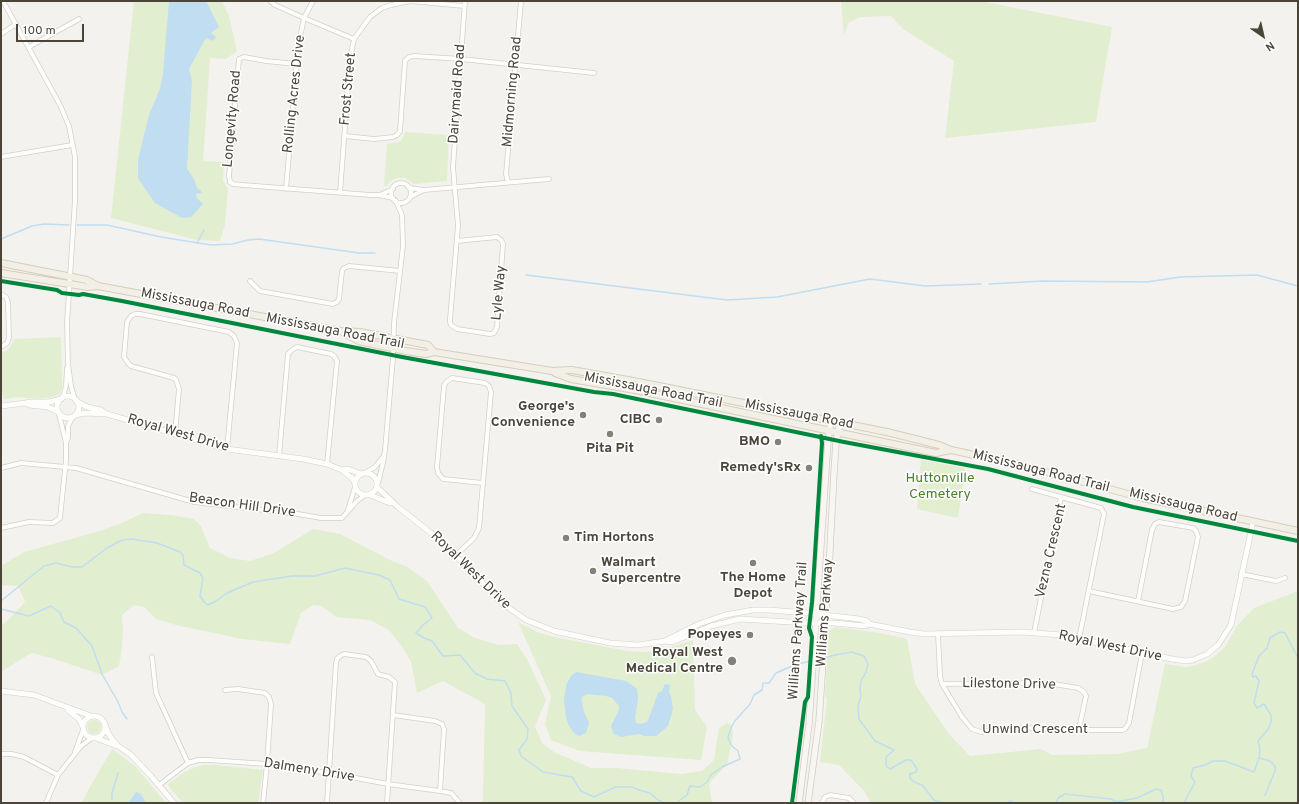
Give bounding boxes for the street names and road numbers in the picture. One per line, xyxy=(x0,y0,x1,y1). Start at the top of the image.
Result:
street label: Rolling Acres Drive xyxy=(280,34,310,154)
street label: Midmorning Road xyxy=(500,36,526,148)
street label: Dairymaid Road xyxy=(446,44,470,144)
street label: Frost Street xyxy=(337,52,361,126)
street label: Longevity Road xyxy=(220,70,246,168)
street label: Lyle Way xyxy=(489,265,511,321)
street label: Mississauga Road xyxy=(139,285,251,323)
street label: Mississauga Road Trail xyxy=(264,310,406,354)
street label: Mississauga Road Trail xyxy=(582,369,724,413)
street label: Mississauga Road xyxy=(743,396,855,434)
street label: Royal West Drive xyxy=(125,411,231,457)
street label: Mississauga Road Trail xyxy=(971,447,1111,497)
street label: Mississauga Road xyxy=(1127,485,1239,527)
street label: Beacon Hill Drive xyxy=(188,490,296,522)
street label: Vezna Crescent xyxy=(1033,502,1071,600)
street label: Royal West Drive xyxy=(426,528,514,614)
street label: Williams Parkway xyxy=(814,558,838,668)
street label: Williams Parkway Trail xyxy=(786,561,812,701)
street label: Royal West Drive xyxy=(1057,628,1163,666)
street label: Lilestone Drive xyxy=(962,676,1056,694)
street label: Unwind Crescent xyxy=(982,722,1088,738)
street label: Dalmeny Drive xyxy=(262,756,356,786)

